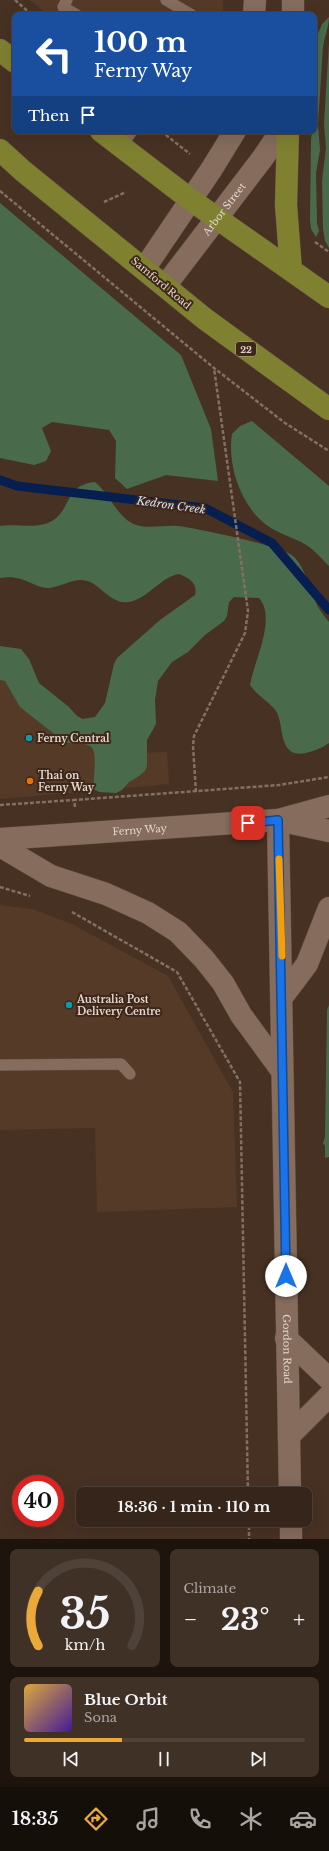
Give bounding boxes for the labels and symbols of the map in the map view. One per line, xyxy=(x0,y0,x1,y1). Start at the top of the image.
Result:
street label: Arbor Street xyxy=(199,180,248,239)
street label: Samford Road xyxy=(128,254,194,312)
road number: 22 xyxy=(236,342,256,356)
water label: Kedron Creek xyxy=(135,493,207,517)
place label: Ferny Central xyxy=(37,732,110,745)
marker: Ferny Central xyxy=(24,733,34,743)
place label: Thai on Ferny Way xyxy=(38,769,95,794)
marker: Thai on Ferny Way xyxy=(25,776,35,786)
pin xyxy=(231,806,265,840)
street label: Ferny Way xyxy=(112,821,168,838)
place label: Australia Post Delivery Centre xyxy=(76,993,161,1018)
marker: Australia Post Delivery Centre xyxy=(64,1000,74,1010)
position arrow xyxy=(265,1255,307,1297)
street label: Gordon Road xyxy=(280,1314,295,1384)
speed limit sign: 40 xyxy=(12,1475,64,1527)

